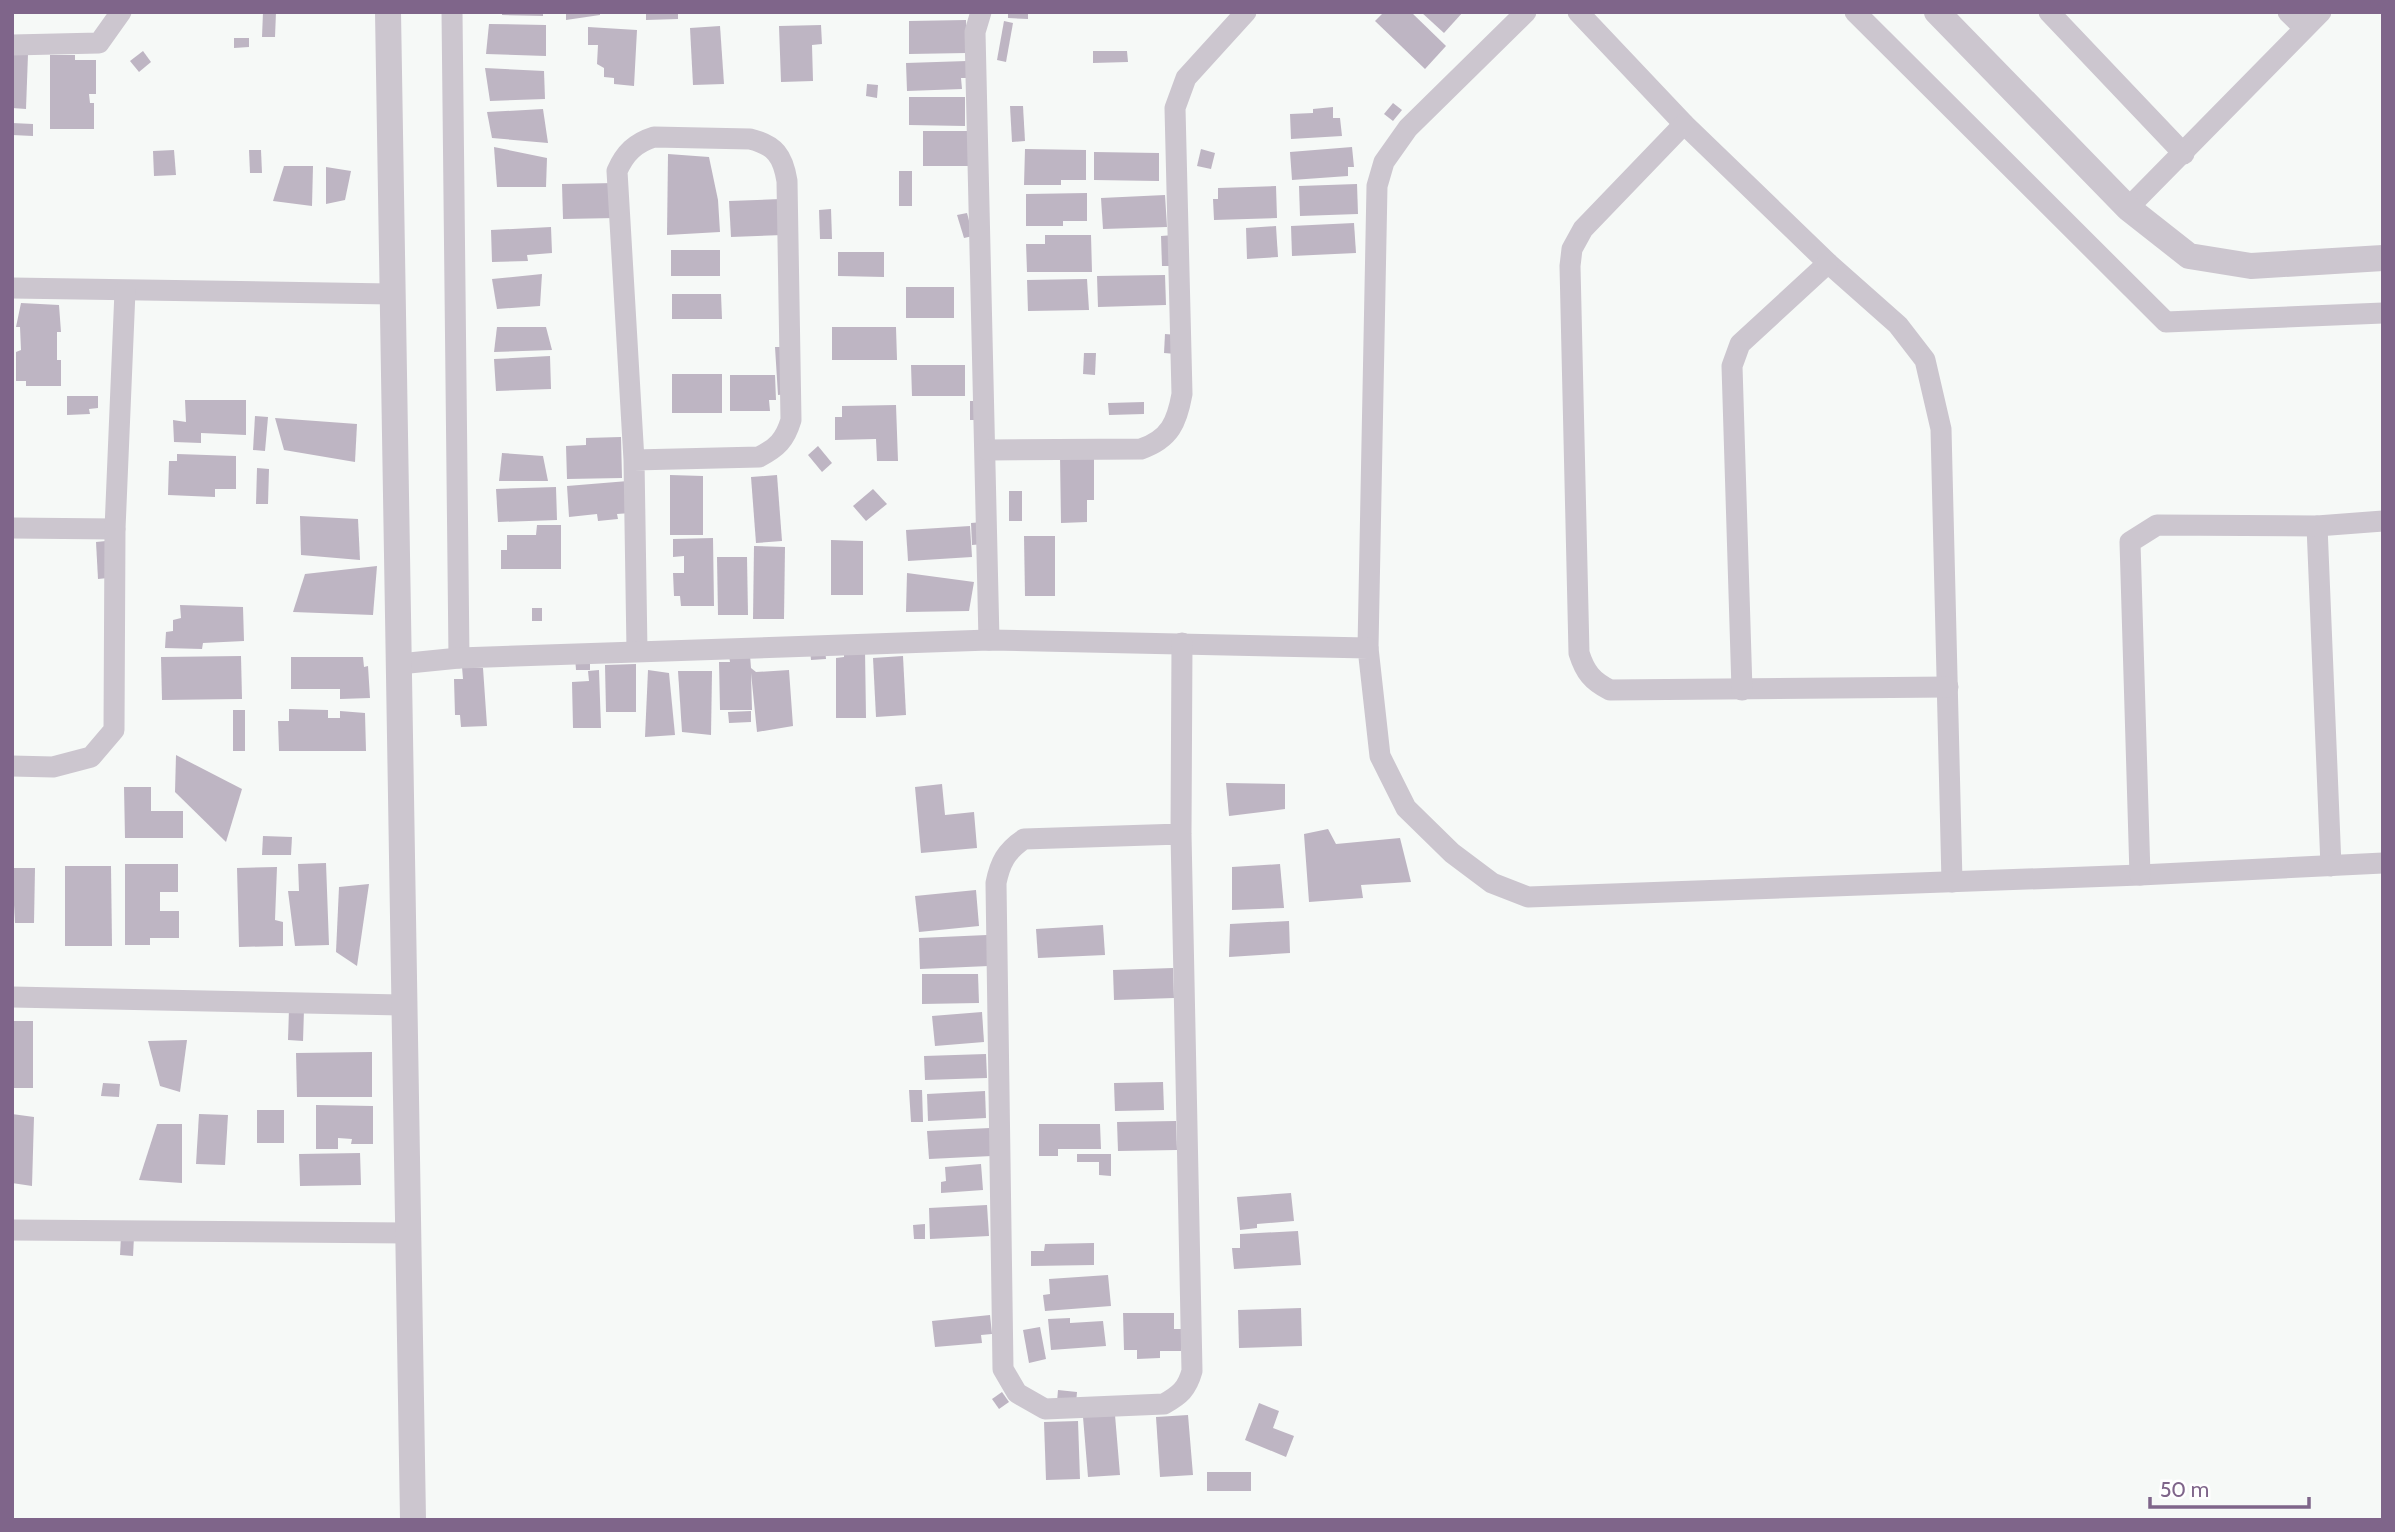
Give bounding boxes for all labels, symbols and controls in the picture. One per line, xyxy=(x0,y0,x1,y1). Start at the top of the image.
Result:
scale bar xyxy=(2150,1466,2309,1510)
text: 50 m xyxy=(2160,1477,2209,1502)

